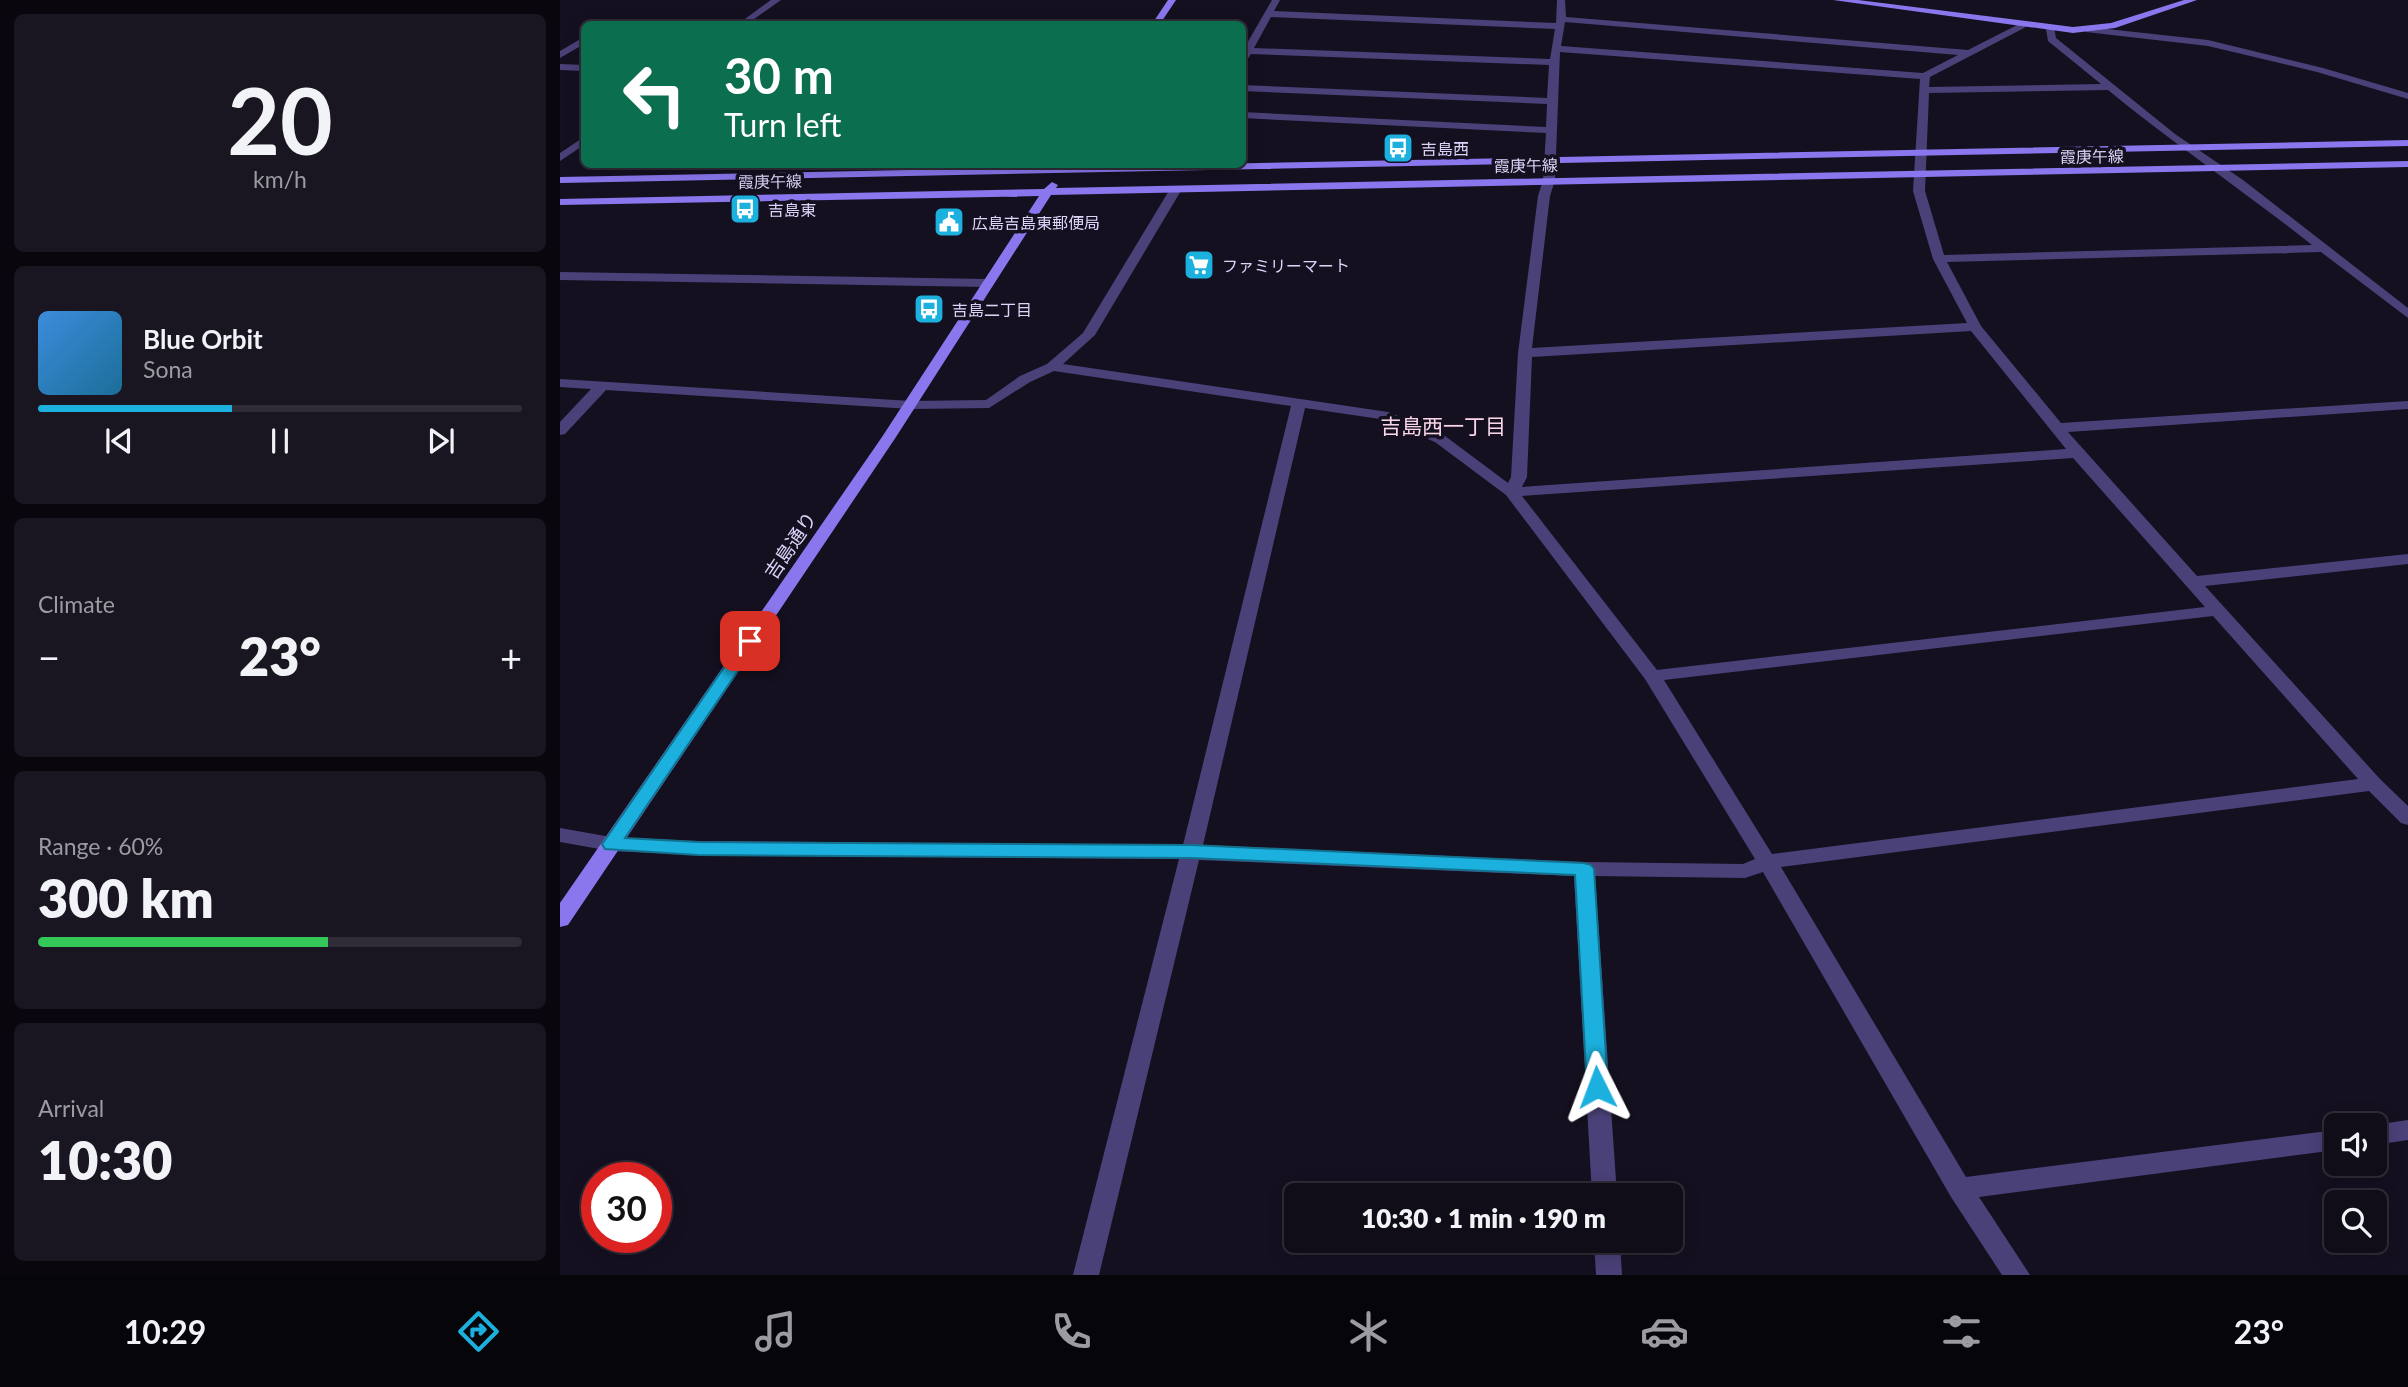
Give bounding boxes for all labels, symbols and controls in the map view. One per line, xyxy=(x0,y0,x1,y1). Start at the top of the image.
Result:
text: 30 m xyxy=(724,46,834,104)
icon: left xyxy=(609,49,700,140)
text: 20 xyxy=(227,65,333,174)
text: Turn left xyxy=(724,105,841,144)
bus stop icon: 吉島西 xyxy=(1381,131,1415,165)
place label: 吉島西 xyxy=(1421,139,1469,158)
street label: 霞庚午線 xyxy=(2060,146,2124,166)
street label: 霞庚午線 xyxy=(1494,155,1558,175)
text: km/h xyxy=(253,165,307,193)
street label: 霞庚午線 xyxy=(738,171,802,191)
bus stop icon: 吉島東 xyxy=(728,192,762,226)
place label: 吉島東 xyxy=(768,200,816,219)
public building icon: 広島吉島東郵便局 xyxy=(932,205,966,239)
place label: 広島吉島東郵便局 xyxy=(972,213,1100,232)
supermarket icon: ファミリーマート xyxy=(1182,248,1216,282)
place label: ファミリーマート xyxy=(1222,256,1350,275)
bus stop icon: 吉島二丁目 xyxy=(912,292,946,326)
place label: 吉島二丁目 xyxy=(952,300,1032,319)
text: Blue Orbit xyxy=(143,323,263,355)
text: Sona xyxy=(143,355,193,383)
district label: 吉島西一丁目 xyxy=(1380,413,1506,438)
icon: previous xyxy=(100,422,138,460)
icon: pause xyxy=(261,422,299,460)
icon: next xyxy=(422,422,460,460)
street label: 吉島通り xyxy=(759,507,821,583)
text: Climate xyxy=(38,590,115,618)
pin xyxy=(720,611,780,671)
icon: arrive xyxy=(731,622,769,660)
text: 23° xyxy=(239,625,321,687)
text: − xyxy=(38,634,60,680)
text: + xyxy=(500,634,522,680)
text: Range · 60% xyxy=(38,832,163,860)
text: 300 km xyxy=(38,867,214,929)
position arrow xyxy=(1560,1050,1634,1124)
text: Arrival xyxy=(38,1094,104,1122)
map controls xyxy=(2324,1113,2387,1253)
button: sound xyxy=(2324,1113,2387,1176)
text: 10:30 xyxy=(38,1129,172,1191)
speed limit sign: 30 xyxy=(581,1162,672,1253)
button: search xyxy=(2324,1190,2387,1253)
text: 10:30 · 1 min · 190 m xyxy=(1361,1202,1606,1234)
icon: directions xyxy=(454,1307,503,1356)
icon: music xyxy=(751,1307,800,1356)
icon: phone xyxy=(1047,1307,1096,1356)
icon: climate xyxy=(1344,1307,1393,1356)
icon: car xyxy=(1640,1307,1689,1356)
icon: filters xyxy=(1937,1307,1986,1356)
text: 10:29 xyxy=(124,1312,206,1351)
text: 23° xyxy=(2234,1312,2284,1351)

